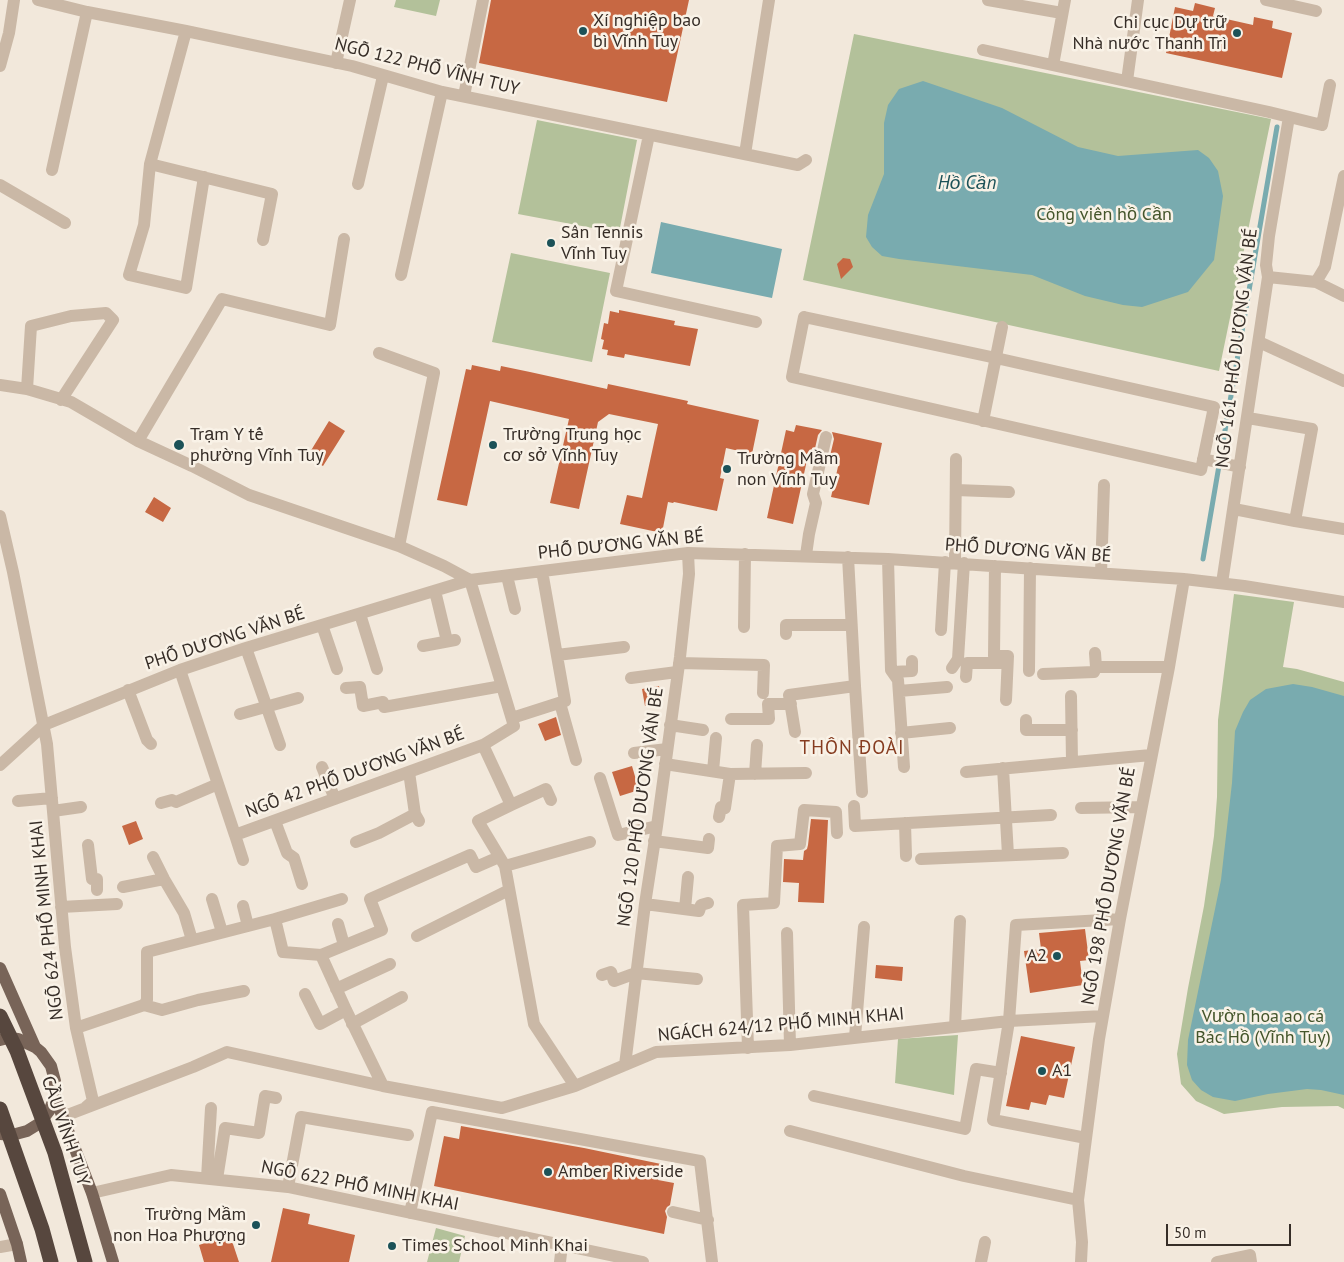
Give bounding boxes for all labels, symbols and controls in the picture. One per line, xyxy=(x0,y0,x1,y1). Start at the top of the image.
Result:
place label: Xí nghiệp bao bì Vĩnh Tuy xyxy=(593,10,701,52)
place label: Chi cục Dự trữ Nhà nước Thanh Trì xyxy=(1072,12,1227,54)
marker: Xí nghiệp bao bì Vĩnh Tuy xyxy=(577,25,589,37)
marker: Chi cục Dự trữ Nhà nước Thanh Trì xyxy=(1231,27,1243,39)
street label: NGÕ 122 PHỐ VĨNH TUY xyxy=(332,34,522,100)
water label: Hồ Cần xyxy=(938,173,996,195)
park label: Công viên hồ Cần xyxy=(1036,204,1172,226)
place label: Sân Tennis Vĩnh Tuy xyxy=(561,222,643,264)
street label: NGÕ 161 PHỐ DƯƠNG VĂN BÉ xyxy=(1212,227,1262,469)
marker: Sân Tennis Vĩnh Tuy xyxy=(545,237,557,249)
place label: Trạm Y tế phường Vĩnh Tuy xyxy=(190,424,324,466)
place label: Trường Trung học cơ sở Vĩnh Tuy xyxy=(503,424,642,466)
marker: Trạm Y tế phường Vĩnh Tuy xyxy=(172,438,186,452)
marker: Trường Trung học cơ sở Vĩnh Tuy xyxy=(487,439,499,451)
place label: Trường Mầm non Vĩnh Tuy xyxy=(737,448,838,490)
marker: Trường Mầm non Vĩnh Tuy xyxy=(721,463,733,475)
street label: PHỐ DƯƠNG VĂN BÉ xyxy=(537,526,705,564)
street label: PHỐ DƯƠNG VĂN BÉ xyxy=(944,534,1112,568)
street label: PHỐ DƯƠNG VĂN BÉ xyxy=(142,603,308,675)
street label: NGÕ 120 PHỐ DƯƠNG VĂN BÉ xyxy=(614,686,668,928)
street label: NGÕ 42 PHỐ DƯƠNG VĂN BÉ xyxy=(243,723,467,823)
district label: THÔN ĐOÀI xyxy=(798,738,906,760)
street label: NGÕ 198 PHỐ DƯƠNG VĂN BÉ xyxy=(1077,765,1141,1007)
street label: NGÕ 624 PHỐ MINH KHAI xyxy=(26,819,68,1021)
place label: A2 xyxy=(1027,945,1047,967)
marker: A2 xyxy=(1051,950,1063,962)
street label: NGÁCH 624/12 PHỐ MINH KHAI xyxy=(657,1003,905,1047)
park label: Vườn hoa ao cá Bác Hồ (Vĩnh Tuy) xyxy=(1195,1006,1331,1048)
place label: A1 xyxy=(1052,1060,1072,1082)
marker: A1 xyxy=(1036,1065,1048,1077)
street label: CẦU VĨNH TUY xyxy=(36,1073,94,1189)
street label: NGÕ 622 PHỐ MINH KHAI xyxy=(259,1156,461,1216)
place label: Amber Riverside xyxy=(558,1161,683,1183)
marker: Amber Riverside xyxy=(542,1166,554,1178)
place label: Trường Mầm non Hoa Phượng xyxy=(113,1204,246,1246)
scale bar xyxy=(1169,1214,1294,1246)
marker: Trường Mầm non Hoa Phượng xyxy=(250,1219,262,1231)
text: 50 m xyxy=(1174,1223,1207,1242)
place label: Times School Minh Khai xyxy=(402,1235,588,1257)
marker: Times School Minh Khai xyxy=(386,1240,398,1252)

